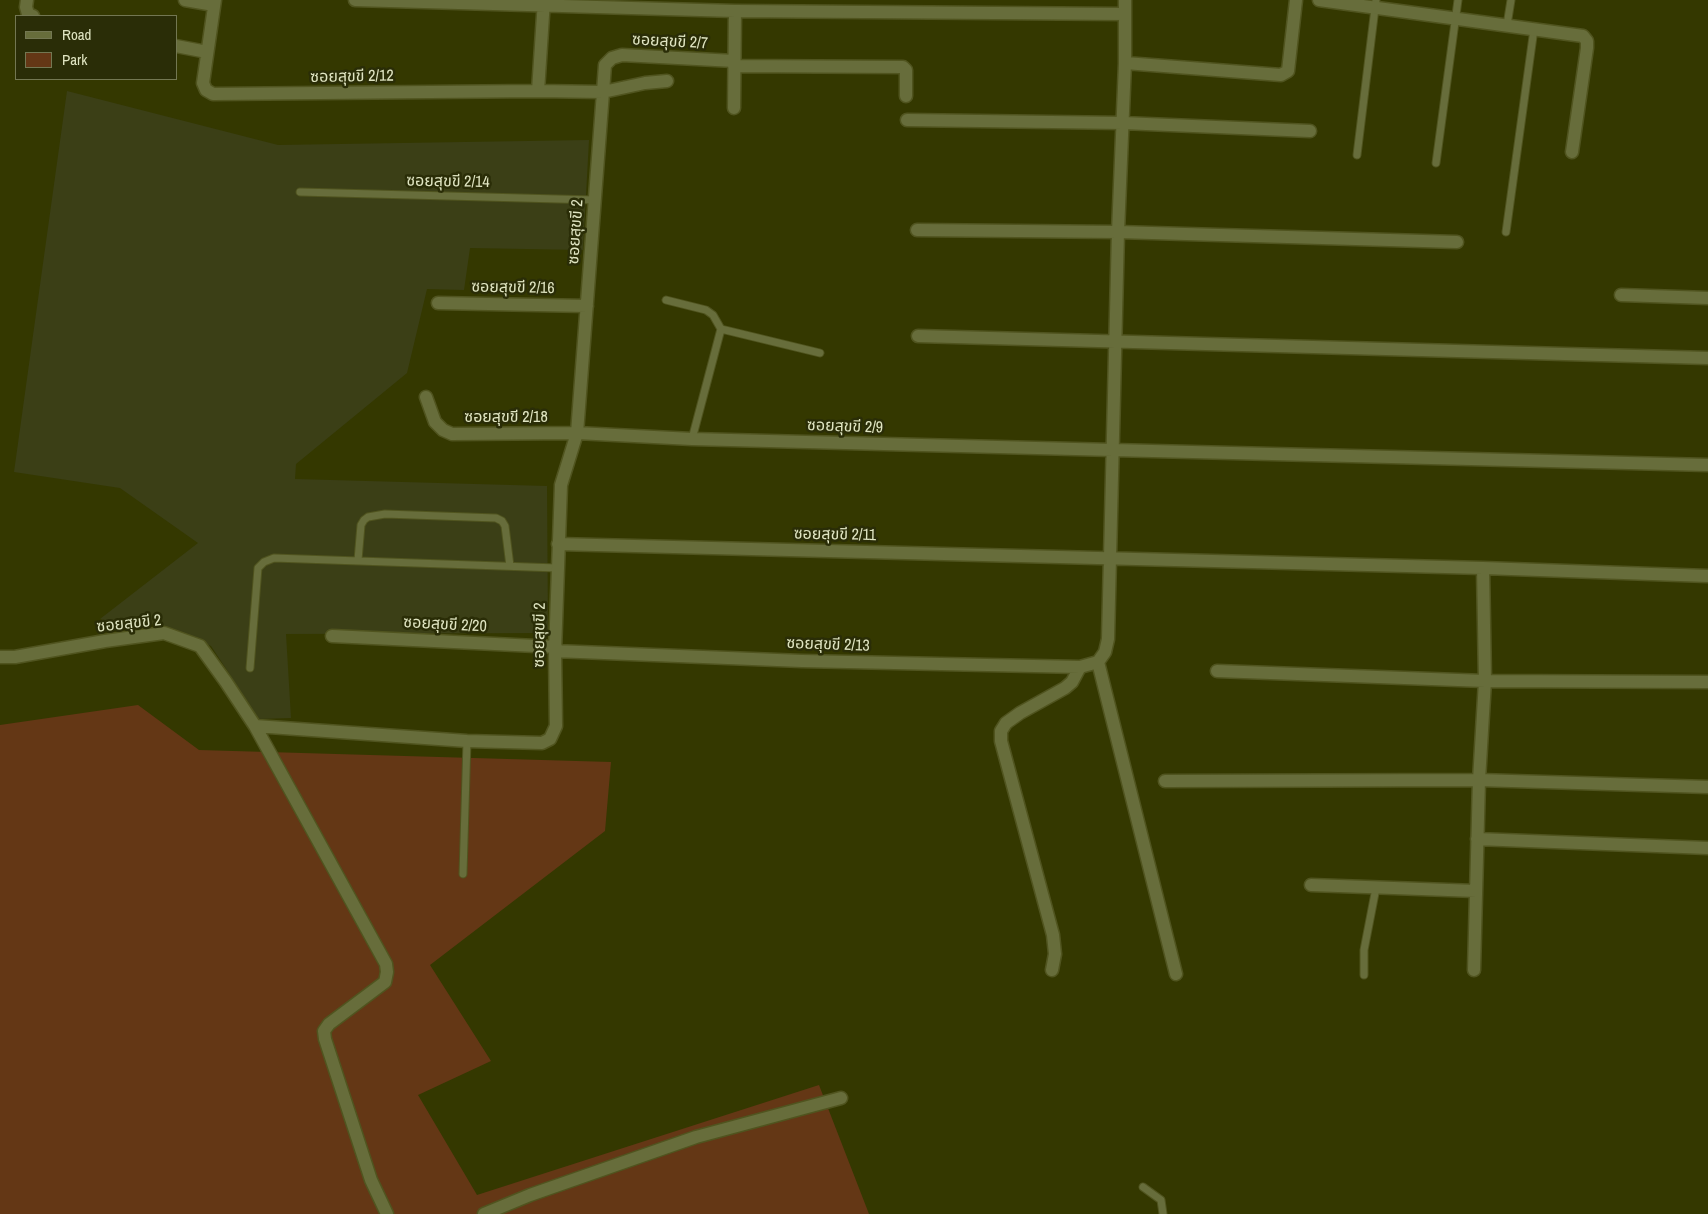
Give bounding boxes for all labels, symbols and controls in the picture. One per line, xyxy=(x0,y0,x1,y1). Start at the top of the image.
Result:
legend xyxy=(15,15,178,80)
text: Road xyxy=(62,24,91,45)
street label: ซอยสุขขี 2/7 xyxy=(631,30,709,54)
text: Park xyxy=(62,49,87,70)
street label: ซอยสุขขี 2/12 xyxy=(310,67,394,87)
street label: ซอยสุขขี 2/14 xyxy=(406,172,490,192)
street label: ซอยสุขขี 2 xyxy=(564,199,588,265)
street label: ซอยสุขขี 2/16 xyxy=(471,278,555,298)
street label: ซอยสุขขี 2/18 xyxy=(464,408,548,428)
street label: ซอยสุขขี 2/9 xyxy=(807,416,883,438)
street label: ซอยสุขขี 2/11 xyxy=(794,525,876,545)
street label: ซอยสุขขี 2 xyxy=(530,602,550,668)
street label: ซอยสุขขี 2 xyxy=(96,611,162,637)
street label: ซอยสุขขี 2/20 xyxy=(403,613,487,637)
street label: ซอยสุขขี 2/13 xyxy=(786,634,870,656)

